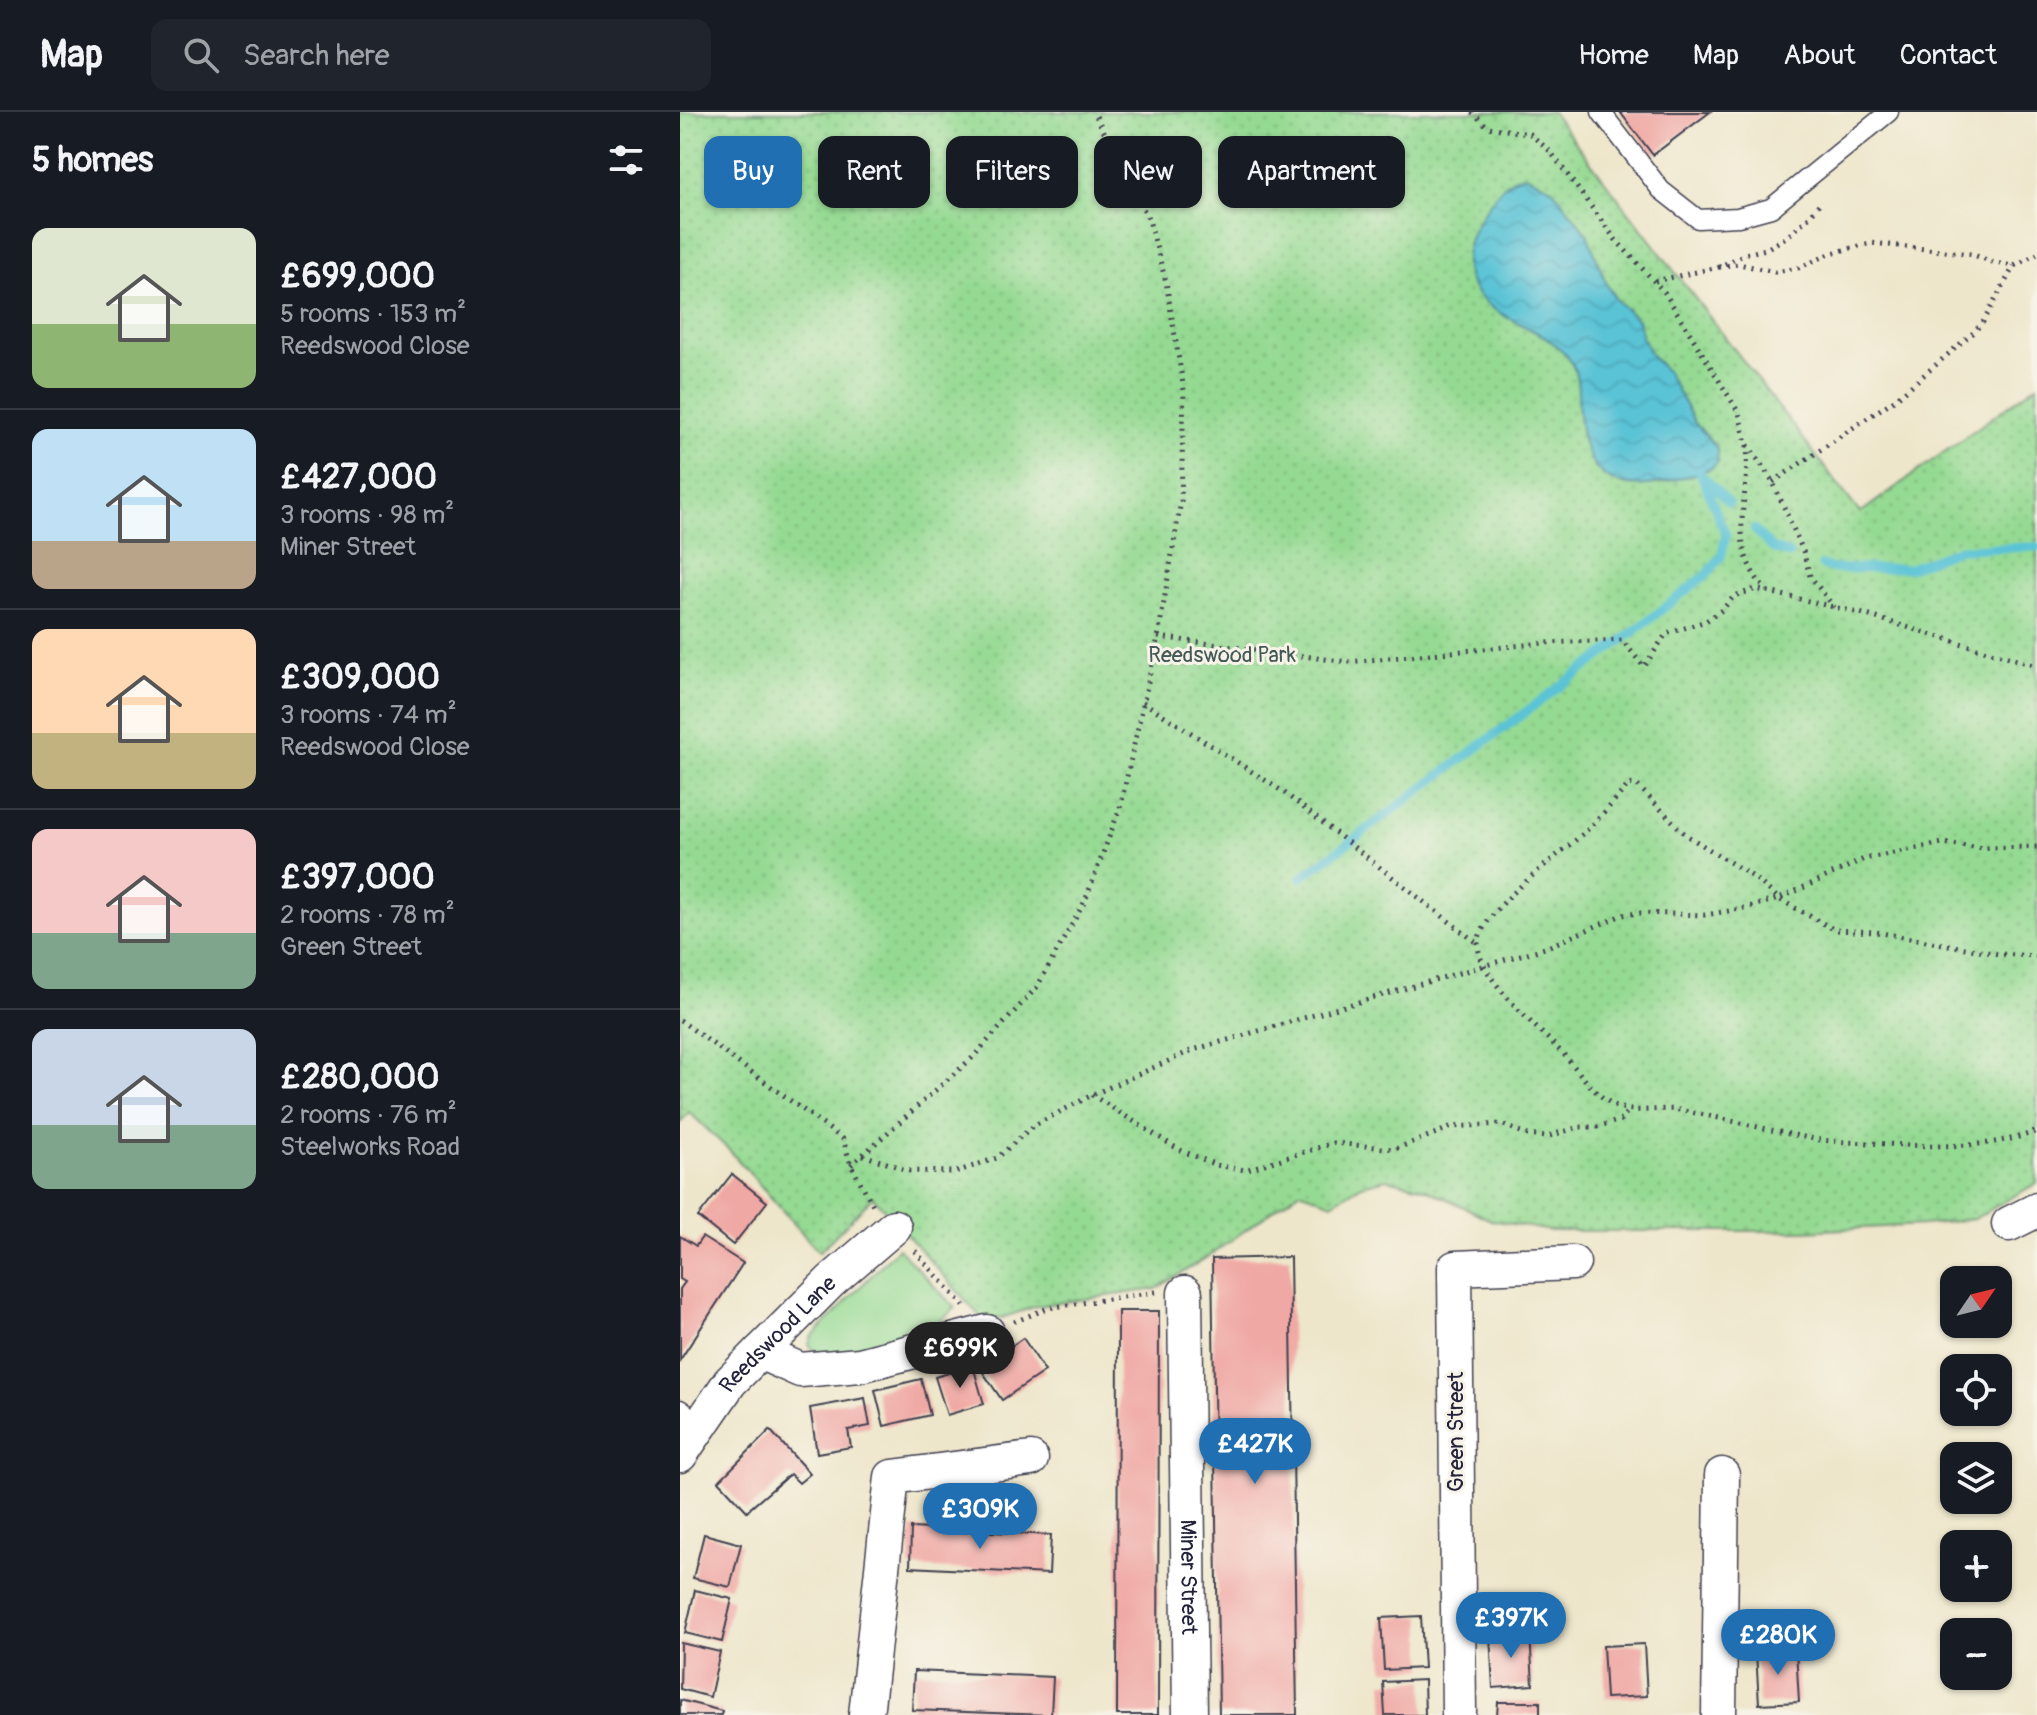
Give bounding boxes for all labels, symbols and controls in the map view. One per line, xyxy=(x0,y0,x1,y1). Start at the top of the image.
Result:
search box xyxy=(151,19,711,91)
text: Map xyxy=(40,31,103,79)
icon: search xyxy=(179,33,223,77)
text: Search here xyxy=(243,37,390,74)
text: Home xyxy=(1578,38,1649,73)
text: Map xyxy=(1693,38,1739,73)
text: About xyxy=(1783,38,1856,73)
text: Contact xyxy=(1900,38,1997,73)
chip: Buy xyxy=(704,136,802,208)
chip: Rent xyxy=(818,136,930,208)
chip: Filters xyxy=(946,136,1078,208)
chip: New xyxy=(1094,136,1202,208)
chip: Apartment xyxy=(1218,136,1405,208)
icon: filters xyxy=(604,138,648,182)
text: 5 homes xyxy=(32,139,153,182)
text: £699,000 xyxy=(280,255,435,298)
icon: home xyxy=(96,260,192,356)
text: 5 rooms · 153 m² xyxy=(280,298,466,330)
text: Reedswood Close xyxy=(280,330,470,362)
text: £427,000 xyxy=(280,456,437,499)
icon: home xyxy=(96,461,192,557)
text: 3 rooms · 98 m² xyxy=(280,499,454,531)
text: Miner Street xyxy=(280,531,416,563)
park label: Reedswood Park xyxy=(1148,641,1296,669)
text: £309,000 xyxy=(280,656,440,699)
icon: home xyxy=(96,661,192,757)
text: 3 rooms · 74 m² xyxy=(280,699,457,731)
text: Reedswood Close xyxy=(280,731,470,763)
text: £397,000 xyxy=(280,856,435,899)
icon: home xyxy=(96,861,192,957)
text: 2 rooms · 78 m² xyxy=(280,899,455,931)
text: Green Street xyxy=(280,931,422,963)
text: £280,000 xyxy=(280,1056,440,1099)
icon: home xyxy=(96,1061,192,1157)
text: 2 rooms · 76 m² xyxy=(280,1099,457,1131)
text: Steelworks Road xyxy=(280,1131,460,1163)
north arrow xyxy=(1940,1266,2012,1338)
map controls xyxy=(1940,1266,2012,1690)
street label: Reedswood Lane xyxy=(713,1270,842,1398)
pin: £699K xyxy=(904,1322,1016,1390)
text: £699K xyxy=(923,1332,997,1364)
button: locate xyxy=(1940,1354,2012,1426)
street label: Green Street xyxy=(1442,1372,1470,1492)
pin: £427K xyxy=(1199,1418,1311,1486)
text: £427K xyxy=(1217,1428,1293,1460)
button: layers xyxy=(1940,1442,2012,1514)
pin: £309K xyxy=(924,1483,1036,1551)
text: £309K xyxy=(941,1493,1019,1525)
street label: Miner Street xyxy=(1174,1519,1203,1635)
button: + xyxy=(1940,1530,2012,1602)
pin: £397K xyxy=(1455,1592,1567,1660)
text: £397K xyxy=(1474,1602,1548,1634)
pin: £280K xyxy=(1722,1609,1834,1677)
button: − xyxy=(1940,1618,2012,1690)
text: £280K xyxy=(1739,1619,1817,1651)

